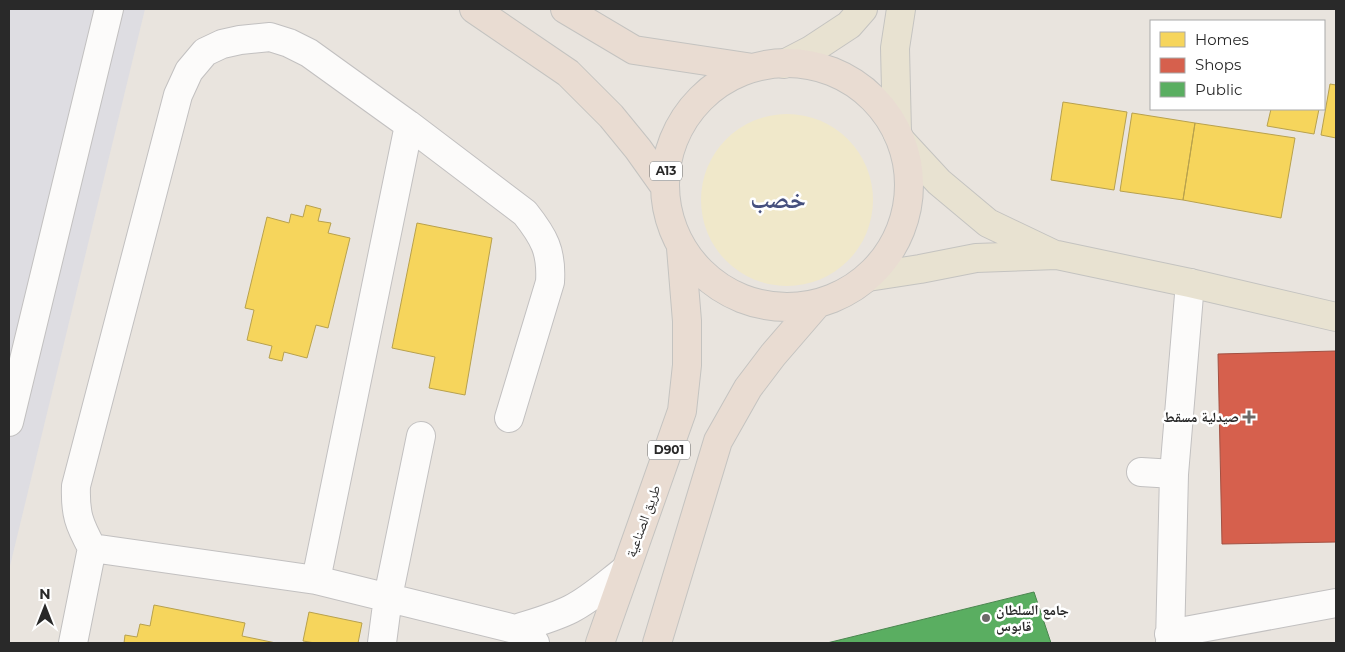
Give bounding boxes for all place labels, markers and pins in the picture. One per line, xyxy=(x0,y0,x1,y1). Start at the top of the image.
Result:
place label: صيدلية مسقط xyxy=(1164,408,1239,426)
marker: صيدلية مسقط xyxy=(1243,411,1255,423)
place label: جامع السلطان قابوس xyxy=(996,601,1069,635)
marker: جامع السلطان قابوس xyxy=(980,612,992,624)

